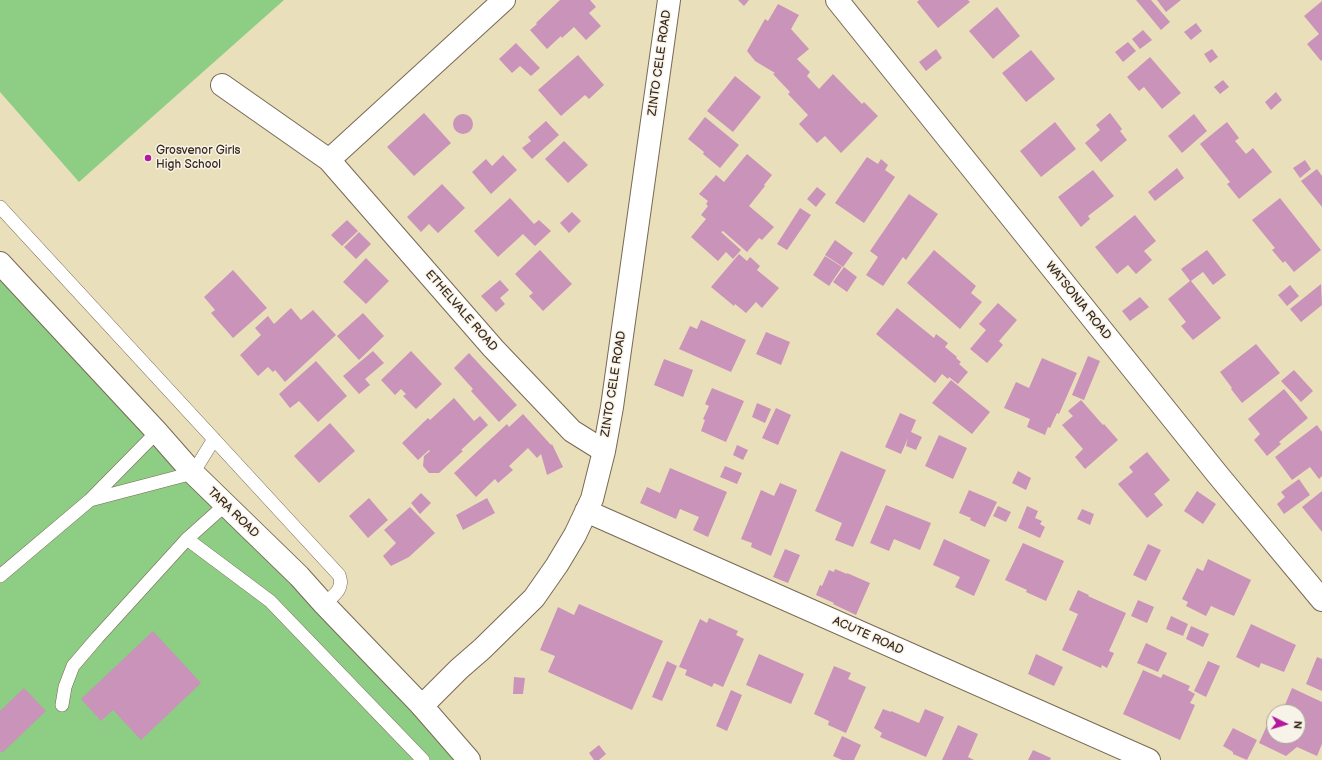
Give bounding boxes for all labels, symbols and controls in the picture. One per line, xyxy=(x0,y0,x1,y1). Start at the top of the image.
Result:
street label: ZINTO CELE ROAD xyxy=(645,9,675,117)
place label: Grosvenor Girls High School xyxy=(156,144,241,172)
marker: Grosvenor Girls High School xyxy=(143,153,153,163)
street label: WATSONIA ROAD xyxy=(1042,259,1114,343)
street label: ETHELVALE ROAD xyxy=(422,267,500,355)
street label: ZINTO CELE ROAD xyxy=(599,330,629,438)
street label: TARA ROAD xyxy=(204,485,262,541)
street label: ACUTE ROAD xyxy=(830,614,906,658)
north arrow xyxy=(1266,704,1306,744)
text: N xyxy=(1291,720,1304,730)

